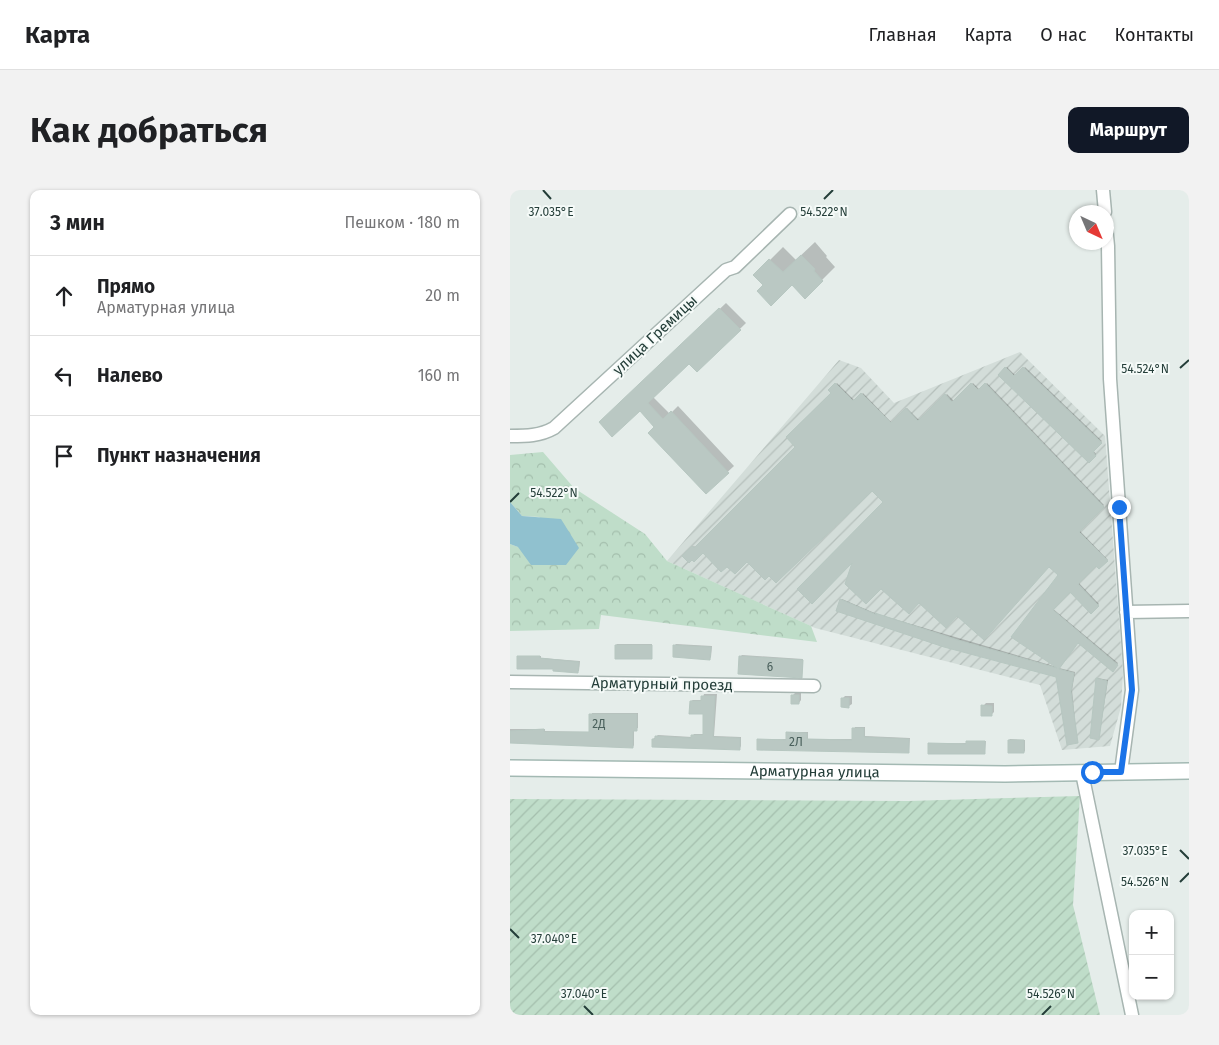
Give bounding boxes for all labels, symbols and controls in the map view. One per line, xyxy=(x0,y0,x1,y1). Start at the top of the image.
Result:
text: Карта xyxy=(25,21,90,49)
text: Главная xyxy=(869,24,937,46)
text: Карта xyxy=(965,24,1012,46)
text: О нас xyxy=(1040,24,1087,46)
text: Контакты xyxy=(1115,24,1194,46)
button: Маршрут xyxy=(1068,107,1189,153)
text: Как добраться xyxy=(30,109,268,151)
text: 37.035°E xyxy=(528,205,574,219)
text: 54.522°N xyxy=(800,205,848,219)
north arrow xyxy=(1069,205,1114,250)
text: 3 мин xyxy=(50,210,105,236)
text: Пешком · 180 m xyxy=(345,213,460,232)
text: Прямо xyxy=(97,275,155,298)
icon: ahead xyxy=(50,282,78,310)
text: 20 m xyxy=(425,286,460,305)
street label: улица Гремицы xyxy=(609,291,701,379)
text: Арматурная улица xyxy=(97,298,235,317)
icon: left xyxy=(50,362,78,390)
text: 54.524°N xyxy=(1121,362,1169,376)
text: Налево xyxy=(97,364,163,387)
text: 160 m xyxy=(418,366,460,385)
icon: arrive xyxy=(50,442,78,470)
text: Пункт назначения xyxy=(97,444,261,467)
text: 54.522°N xyxy=(530,486,578,500)
route end xyxy=(1108,496,1131,519)
house number: 6 xyxy=(767,660,773,674)
street label: Арматурный проезд xyxy=(591,674,733,694)
house number: 2Д xyxy=(592,717,606,731)
house number: 2Л xyxy=(789,735,803,749)
route start xyxy=(1081,761,1104,784)
street label: Арматурная улица xyxy=(750,762,880,781)
text: 37.035°E xyxy=(1122,844,1168,858)
text: 54.526°N xyxy=(1121,875,1169,889)
map controls xyxy=(1129,910,1174,1000)
button: + xyxy=(1129,910,1174,955)
text: 37.040°E xyxy=(531,932,577,946)
button: − xyxy=(1129,955,1174,1000)
text: 37.040°E xyxy=(561,987,607,1001)
text: 54.526°N xyxy=(1027,987,1075,1001)

